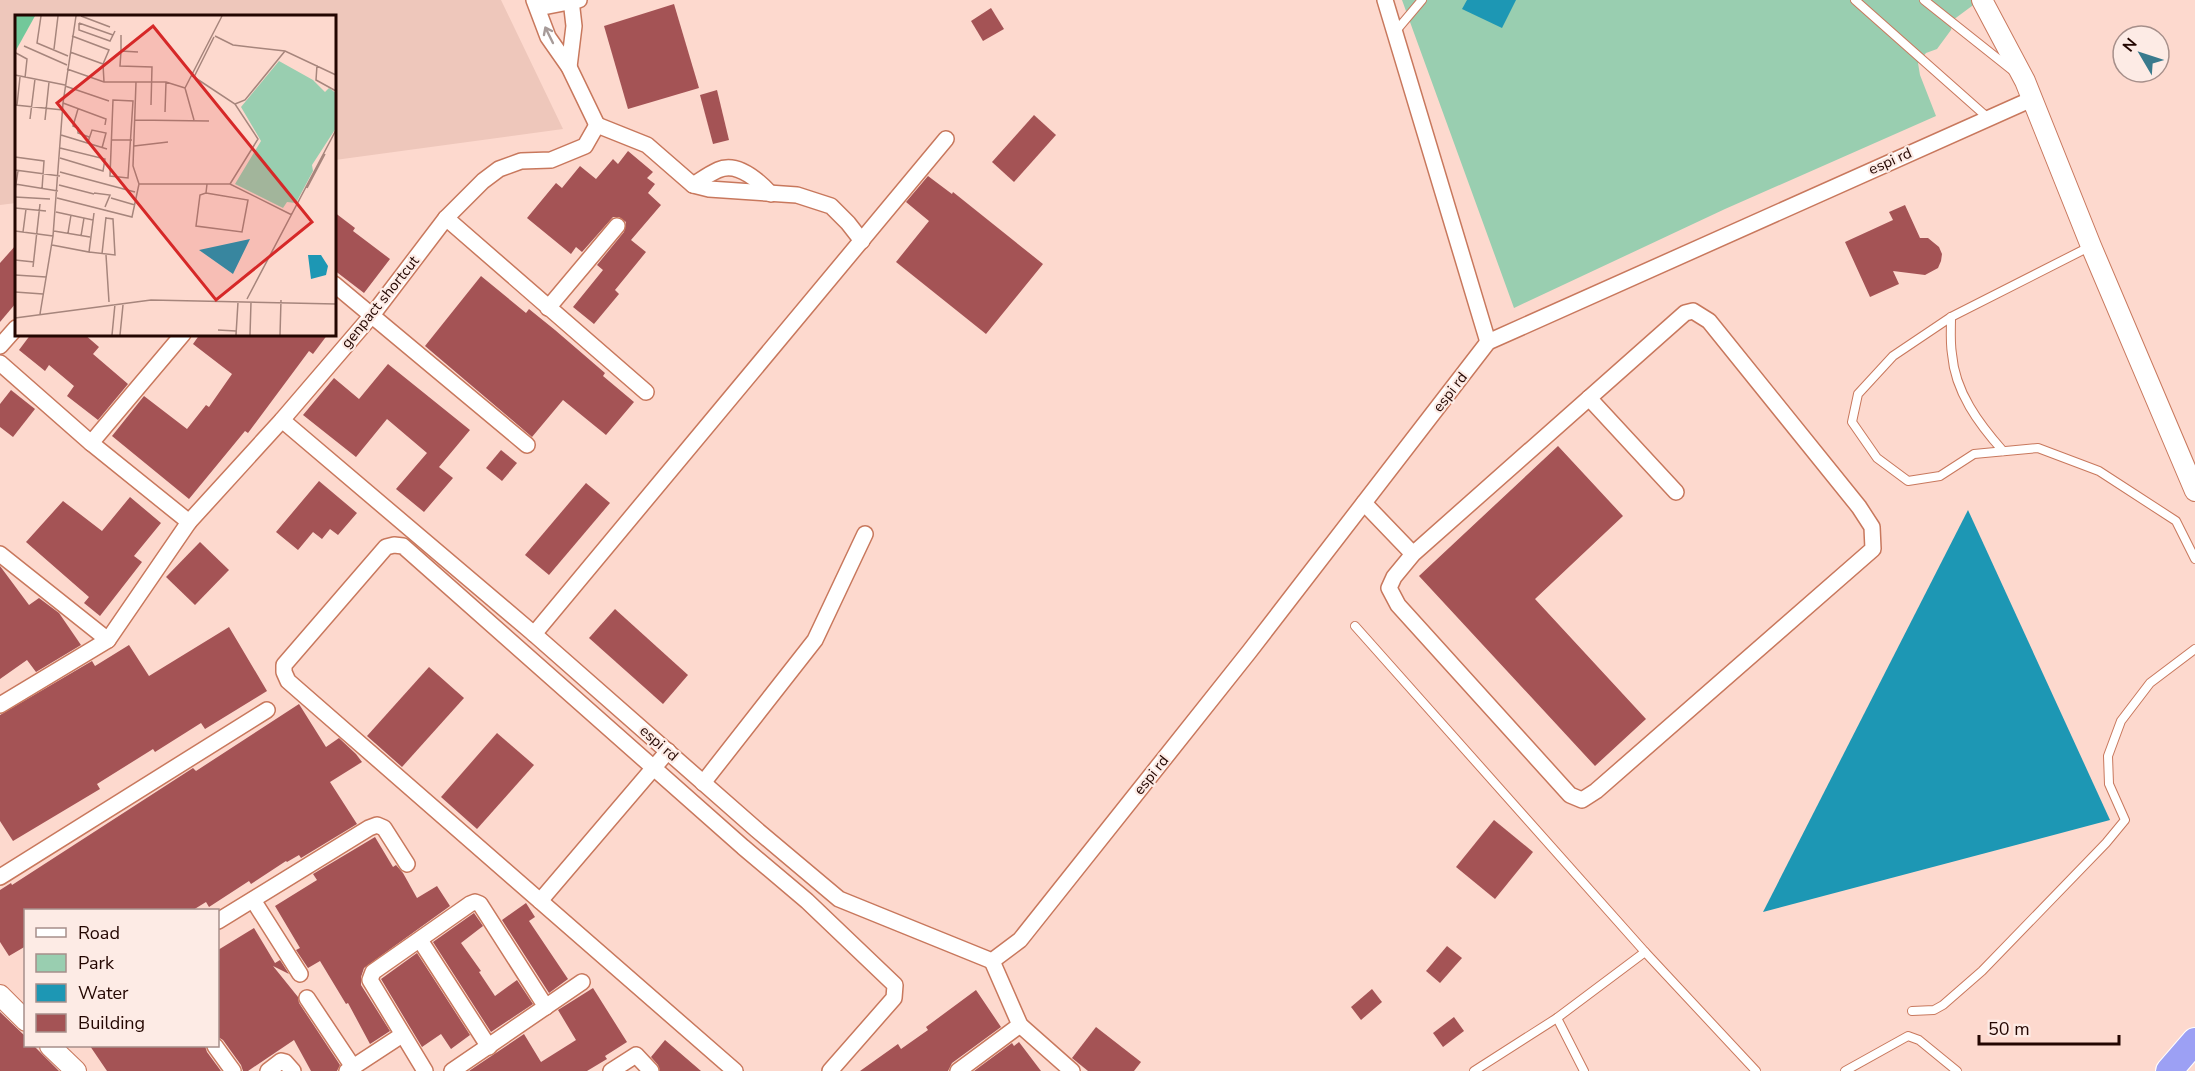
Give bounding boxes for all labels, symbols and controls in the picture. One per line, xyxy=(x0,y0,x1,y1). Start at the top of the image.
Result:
inset map xyxy=(15,15,336,336)
north arrow xyxy=(2111,24,2171,84)
one-way arrow xyxy=(542,26,554,44)
text: N xyxy=(2118,34,2142,57)
street label: espi rd xyxy=(1865,143,1915,179)
street label: genpact shortcut xyxy=(336,251,424,352)
street label: espi rd xyxy=(1428,368,1472,416)
street label: espi rd xyxy=(635,721,683,765)
street label: espi rd xyxy=(1129,751,1173,799)
legend xyxy=(24,909,219,1047)
text: Road xyxy=(78,921,120,945)
text: Park xyxy=(78,951,115,975)
text: Water xyxy=(78,981,129,1005)
scale bar xyxy=(1979,1008,2118,1046)
text: Building xyxy=(78,1011,145,1035)
text: 50 m xyxy=(1988,1017,2030,1041)

